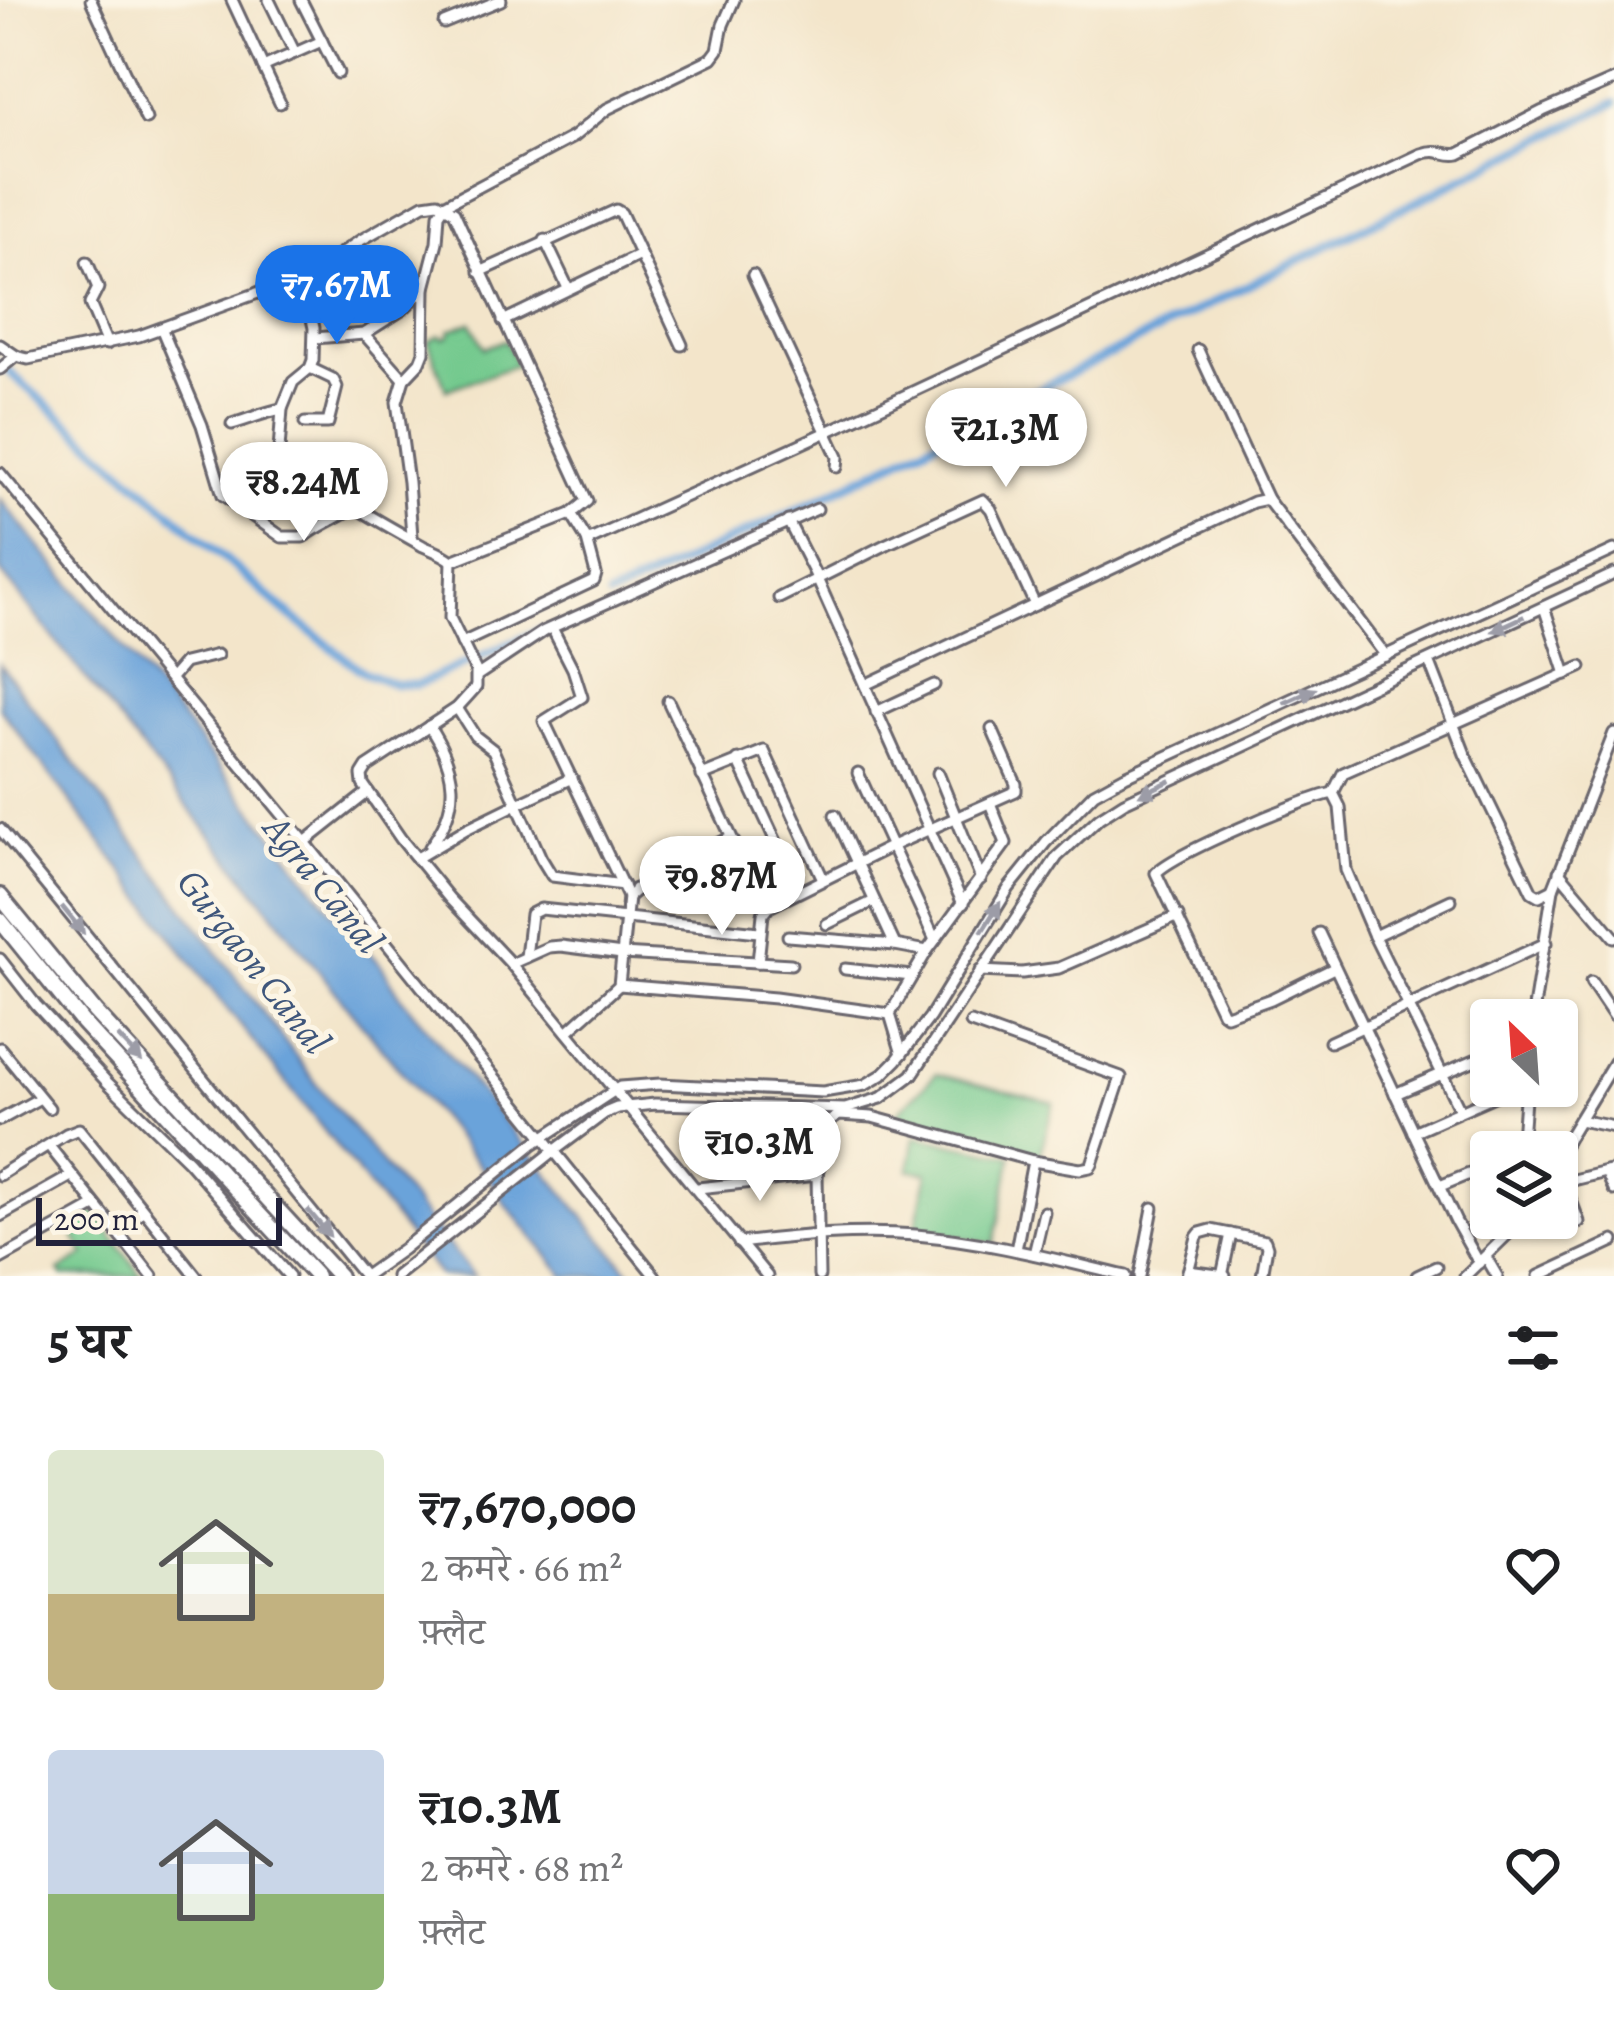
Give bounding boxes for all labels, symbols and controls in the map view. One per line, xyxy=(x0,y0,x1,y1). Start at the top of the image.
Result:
pin: ₹7.67M xyxy=(239,245,435,347)
text: ₹7.67M xyxy=(282,257,392,310)
pin: ₹21.3M xyxy=(908,388,1104,490)
text: ₹21.3M xyxy=(952,400,1060,453)
pin: ₹8.24M xyxy=(206,442,402,544)
text: ₹8.24M xyxy=(247,454,361,507)
one-way arrow xyxy=(1490,614,1525,634)
one-way arrow xyxy=(1283,685,1318,705)
one-way arrow xyxy=(1137,778,1172,798)
water label: Agra Canal xyxy=(250,802,396,965)
pin: ₹9.87M xyxy=(624,836,820,938)
text: ₹9.87M xyxy=(666,848,778,901)
water label: Gurgaon Canal xyxy=(165,857,343,1065)
one-way arrow xyxy=(979,901,1001,934)
one-way arrow xyxy=(60,905,86,935)
north arrow xyxy=(1470,999,1578,1107)
map controls xyxy=(1470,999,1578,1239)
one-way arrow xyxy=(116,1034,144,1063)
pin: ₹10.3M xyxy=(662,1102,858,1204)
text: ₹10.3M xyxy=(706,1114,814,1167)
button: layers xyxy=(1470,1131,1578,1239)
scale bar xyxy=(36,1192,282,1245)
text: 200 m xyxy=(54,1196,139,1241)
one-way arrow xyxy=(306,1207,332,1238)
text: 5 घर xyxy=(48,1306,129,1376)
icon: filters xyxy=(1500,1315,1566,1381)
text: ₹7,670,000 xyxy=(420,1471,637,1541)
icon: home xyxy=(144,1498,288,1642)
icon: heart xyxy=(1500,1537,1566,1603)
text: 2 कमरे · 66 m² xyxy=(420,1541,622,1594)
text: फ़्लैट xyxy=(420,1605,485,1658)
text: ₹10.3M xyxy=(420,1771,562,1841)
icon: home xyxy=(144,1798,288,1942)
icon: heart xyxy=(1500,1837,1566,1903)
text: 2 कमरे · 68 m² xyxy=(420,1841,623,1894)
text: फ़्लैट xyxy=(420,1905,485,1958)

